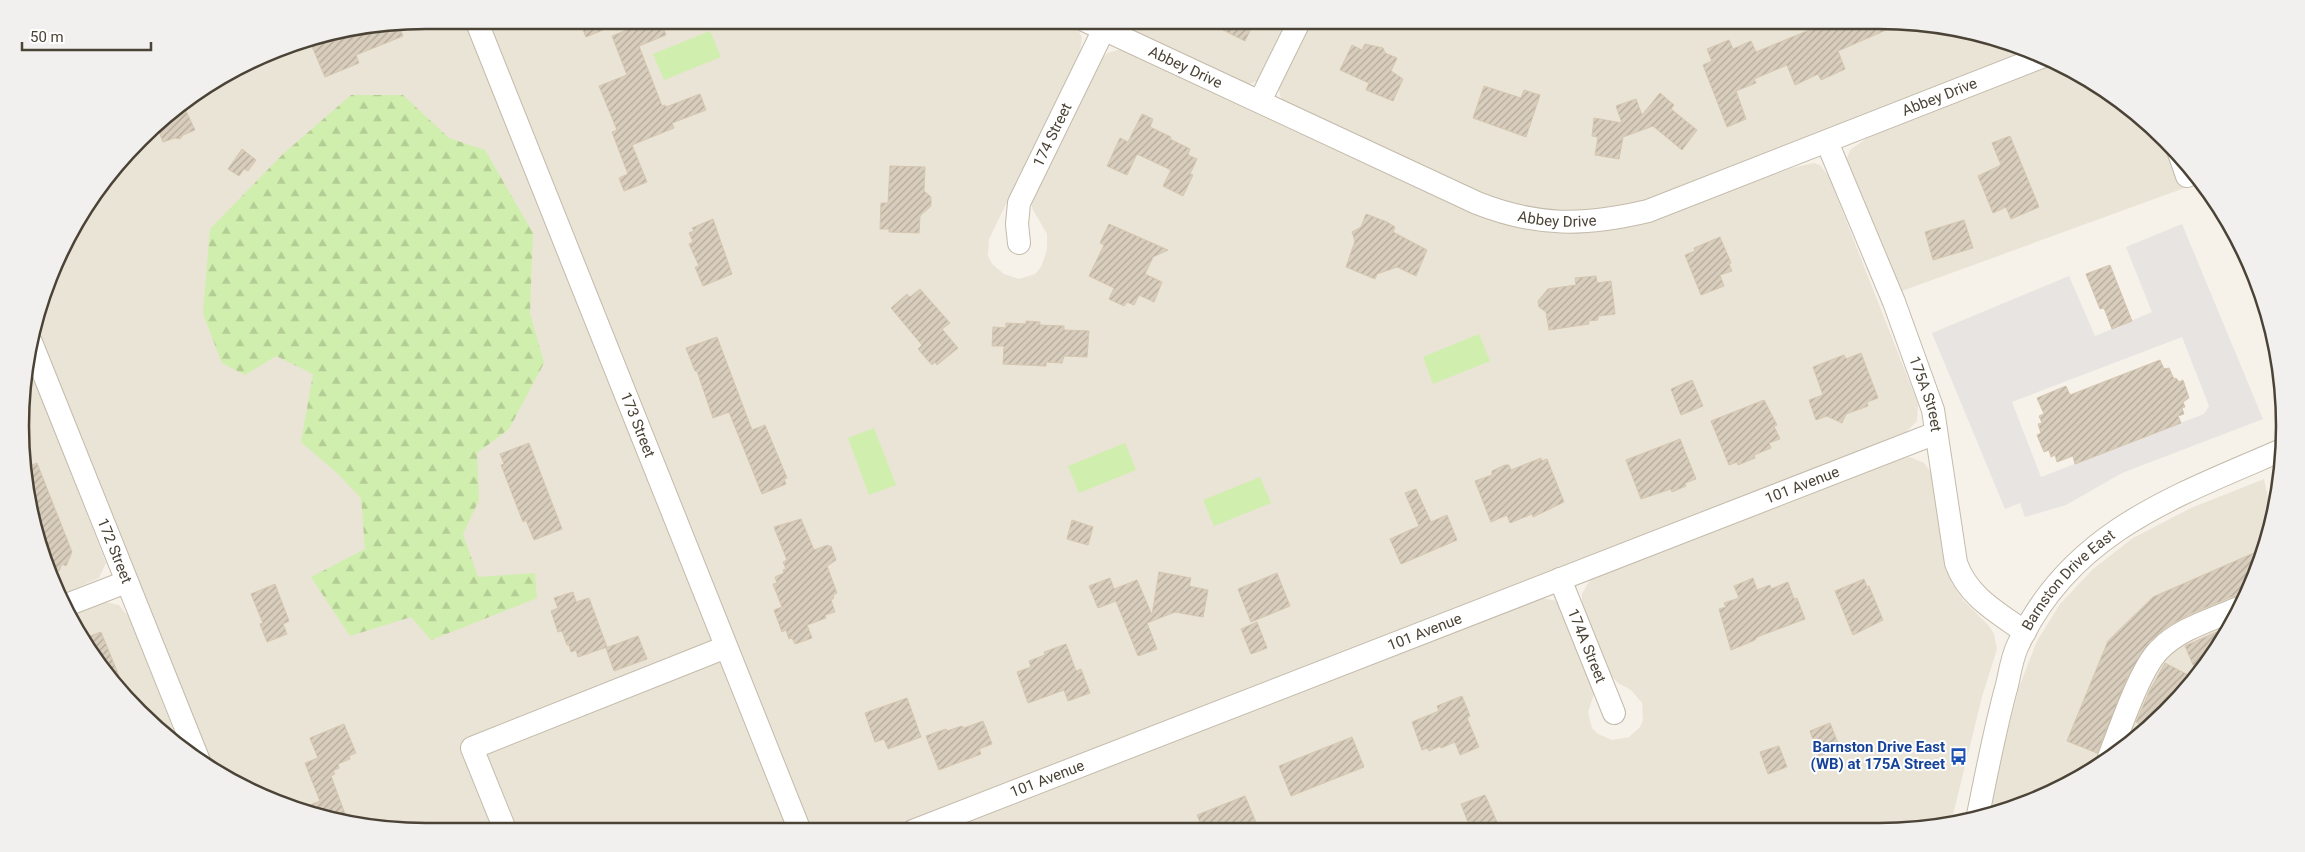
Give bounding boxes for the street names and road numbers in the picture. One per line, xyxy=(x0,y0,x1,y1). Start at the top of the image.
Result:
street label: Abbey Drive xyxy=(1146,42,1225,92)
street label: Abbey Drive xyxy=(1899,74,1980,120)
street label: 174 Street xyxy=(1029,100,1075,170)
street label: Abbey Drive xyxy=(1516,207,1597,231)
street label: 175A Street xyxy=(1905,354,1945,433)
street label: 173 Street xyxy=(617,390,659,460)
street label: 101 Avenue xyxy=(1762,463,1842,508)
street label: 172 Street xyxy=(94,516,136,586)
street label: Barnston Drive East xyxy=(2018,526,2118,634)
street label: 174A Street xyxy=(1564,606,1610,686)
street label: 101 Avenue xyxy=(1385,609,1464,655)
street label: 101 Avenue xyxy=(1008,756,1087,801)

